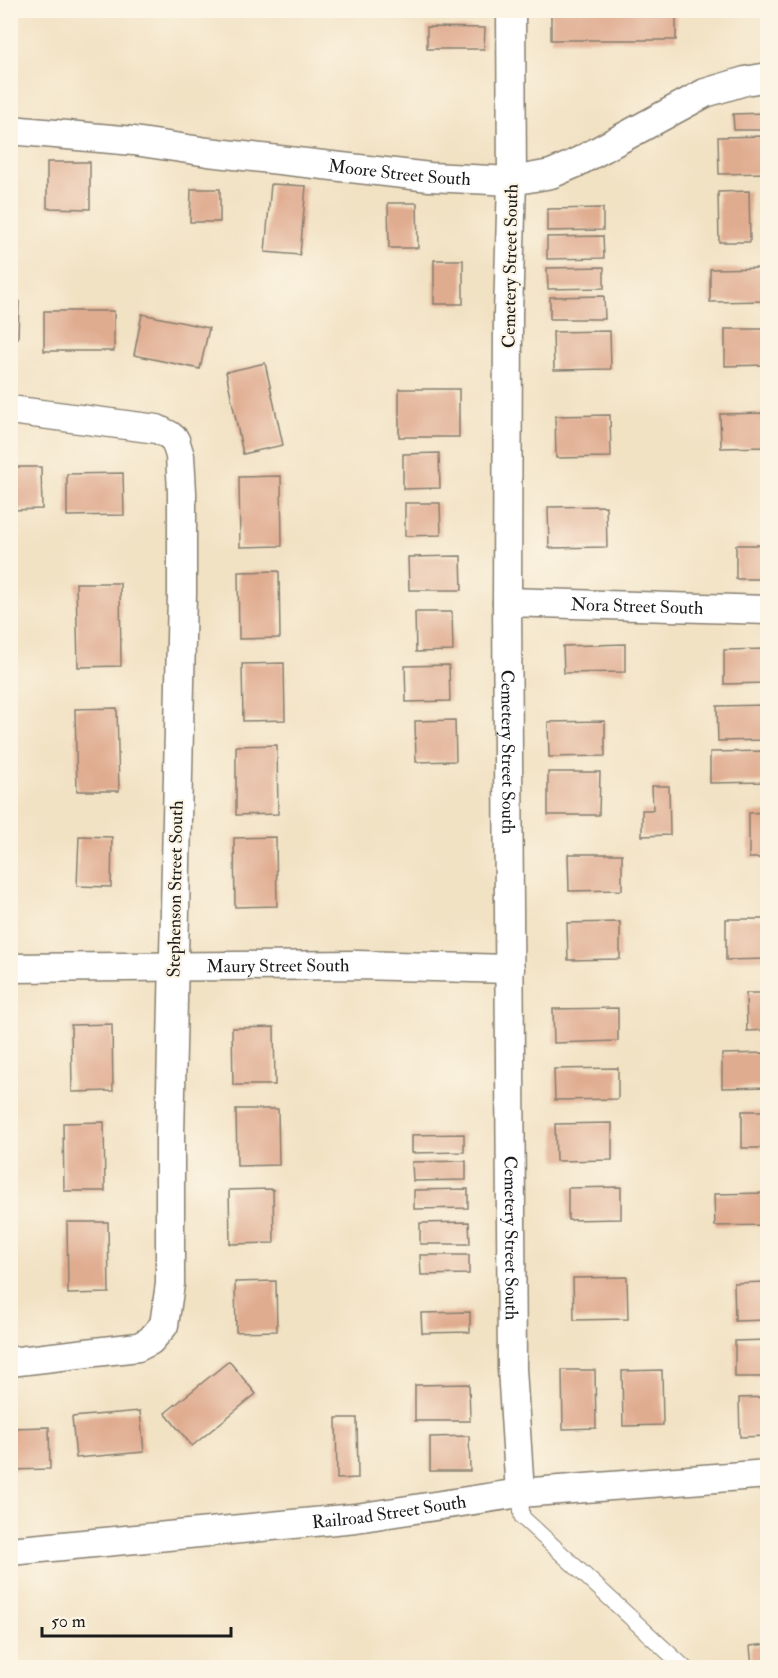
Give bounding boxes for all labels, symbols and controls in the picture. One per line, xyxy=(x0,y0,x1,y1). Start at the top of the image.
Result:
street label: Moore Street South xyxy=(327,155,472,191)
street label: Cemetery Street South xyxy=(498,183,523,348)
street label: Nora Street South xyxy=(570,593,704,620)
street label: Cemetery Street South xyxy=(495,670,520,835)
street label: Stephenson Street South xyxy=(162,800,189,978)
street label: Maury Street South xyxy=(206,954,350,978)
street label: Cemetery Street South xyxy=(499,1156,523,1321)
street label: Railroad Street South xyxy=(311,1490,468,1534)
scale bar xyxy=(42,1600,231,1638)
text: 50 m xyxy=(51,1610,86,1633)

